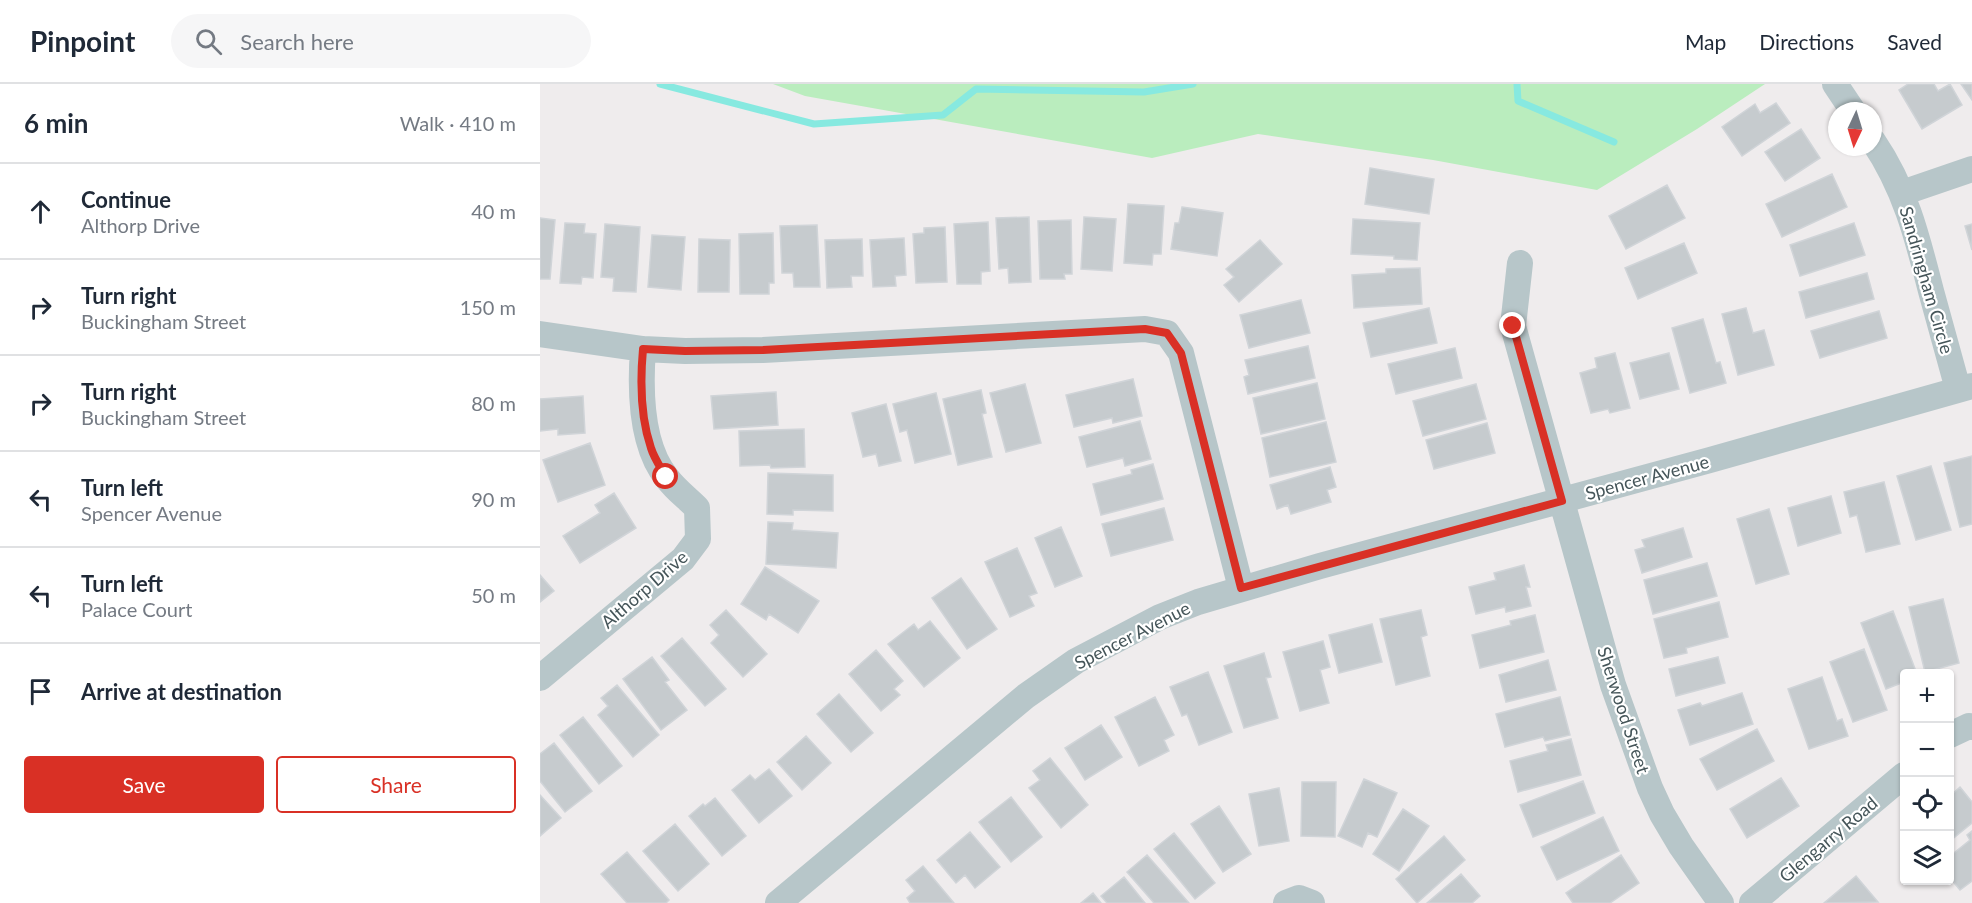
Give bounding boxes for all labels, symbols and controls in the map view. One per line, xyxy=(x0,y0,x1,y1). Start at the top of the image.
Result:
search box xyxy=(171,14,591,68)
text: Pinpoint xyxy=(30,24,135,58)
icon: search xyxy=(192,25,225,58)
text: Search here xyxy=(240,28,354,55)
text: Map xyxy=(1685,29,1726,54)
text: Directions xyxy=(1759,29,1854,54)
text: Saved xyxy=(1887,29,1942,54)
north arrow xyxy=(1828,102,1882,156)
text: 6 min xyxy=(24,107,88,139)
text: Walk · 410 m xyxy=(400,111,516,135)
text: Continue xyxy=(81,186,171,213)
icon: ahead xyxy=(24,195,57,228)
text: 40 m xyxy=(471,199,516,223)
street label: Sandringham Circle xyxy=(1895,204,1959,356)
text: Althorp Drive xyxy=(81,213,200,237)
text: Turn right xyxy=(81,282,176,309)
icon: right xyxy=(24,291,57,324)
text: 150 m xyxy=(460,295,516,319)
text: Buckingham Street xyxy=(81,309,246,333)
route end xyxy=(1499,312,1525,338)
text: Turn right xyxy=(81,378,176,405)
icon: right xyxy=(24,387,57,420)
text: 80 m xyxy=(471,391,516,415)
text: Buckingham Street xyxy=(81,405,246,429)
street label: Spencer Avenue xyxy=(1583,450,1711,504)
route start xyxy=(652,463,678,489)
text: Turn left xyxy=(81,474,163,501)
icon: left xyxy=(24,483,57,516)
text: 90 m xyxy=(471,487,516,511)
text: Spencer Avenue xyxy=(81,501,222,525)
street label: Althorp Drive xyxy=(596,546,692,632)
text: Turn left xyxy=(81,570,163,597)
icon: left xyxy=(24,579,57,612)
text: 50 m xyxy=(471,583,516,607)
street label: Spencer Avenue xyxy=(1070,596,1194,674)
text: Palace Court xyxy=(81,597,192,621)
street label: Sherwood Street xyxy=(1593,644,1655,777)
map controls xyxy=(1900,669,1954,885)
button: + xyxy=(1900,669,1954,723)
icon: arrive xyxy=(24,675,57,708)
text: Arrive at destination xyxy=(81,678,282,705)
button: − xyxy=(1900,723,1954,777)
button: Save xyxy=(24,756,264,813)
button: Share xyxy=(276,756,516,813)
button: locate xyxy=(1900,777,1954,831)
street label: Glengarry Road xyxy=(1774,791,1882,887)
button: layers xyxy=(1900,831,1954,885)

